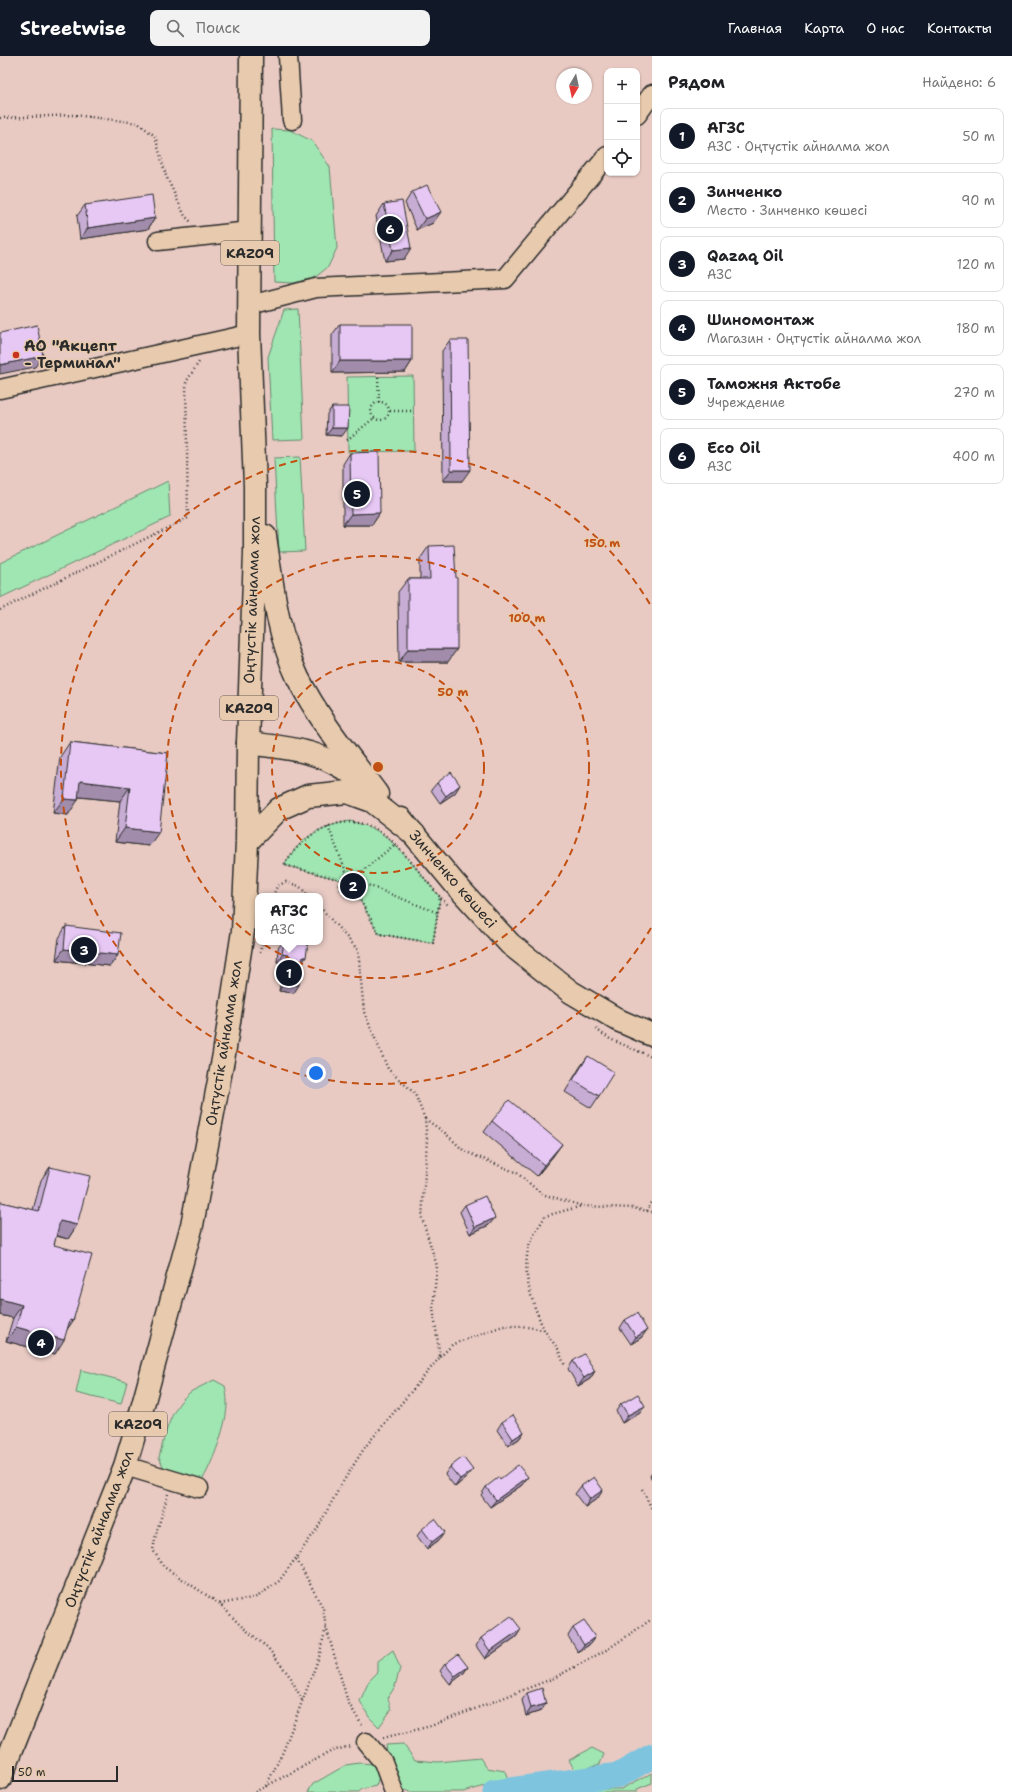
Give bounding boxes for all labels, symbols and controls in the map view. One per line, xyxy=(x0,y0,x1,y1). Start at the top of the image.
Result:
search box xyxy=(150,10,430,46)
text: Streetwise xyxy=(20,16,126,41)
icon: search xyxy=(164,17,186,39)
text: Поиск xyxy=(196,18,240,38)
text: Главная xyxy=(728,19,782,37)
text: Карта xyxy=(804,19,844,37)
text: О нас xyxy=(866,19,905,37)
text: Контакты xyxy=(927,19,992,37)
north arrow xyxy=(556,68,592,104)
map controls xyxy=(604,68,640,176)
button: + xyxy=(604,68,640,104)
text: Рядом xyxy=(668,71,725,93)
text: Найдено: 6 xyxy=(922,74,996,91)
button: − xyxy=(604,104,640,140)
text: АГЗС xyxy=(707,118,745,138)
text: 1 xyxy=(679,128,685,145)
text: 50 m xyxy=(962,128,995,145)
text: АЗС · Оңтүстік айналма жол xyxy=(707,138,890,155)
button: locate xyxy=(604,140,640,176)
text: Зинченко xyxy=(707,182,782,202)
text: 2 xyxy=(677,192,687,209)
text: 90 m xyxy=(961,192,995,209)
text: Место · Зинченко көшесі xyxy=(707,202,868,219)
pin: 6 xyxy=(377,214,403,244)
road number: KAZ09 xyxy=(221,241,279,265)
text: Qazaq Oil xyxy=(707,246,784,266)
text: 3 xyxy=(677,256,687,273)
text: 120 m xyxy=(957,256,995,273)
text: АЗС xyxy=(707,266,732,283)
text: Шиномонтаж xyxy=(707,310,814,330)
text: 4 xyxy=(677,320,687,337)
text: 180 m xyxy=(956,320,995,337)
text: Магазин · Оңтүстік айналма жол xyxy=(707,330,921,347)
place label: АО "Акцепт - Терминал" xyxy=(24,336,121,373)
marker: АО "Акцепт - Терминал" xyxy=(11,350,21,360)
text: Таможня Актобе xyxy=(707,374,841,394)
text: 5 xyxy=(678,384,686,401)
text: 270 m xyxy=(953,384,995,401)
text: Учреждение xyxy=(707,394,785,411)
text: Eco Oil xyxy=(707,438,760,458)
text: 6 xyxy=(677,448,687,465)
text: 400 m xyxy=(952,448,995,465)
text: АЗС xyxy=(707,458,732,475)
pin: 5 xyxy=(344,479,370,509)
street label: Оңтүстік айналма жол xyxy=(239,515,265,684)
text: 150 m xyxy=(584,535,620,551)
text: 100 m xyxy=(509,610,546,626)
text: 50 m xyxy=(438,684,469,700)
road number: KAZ09 xyxy=(220,696,278,720)
centre of rings xyxy=(371,760,385,774)
street label: Зинченко көшесі xyxy=(405,826,501,932)
pin: 2 xyxy=(340,871,366,901)
popup xyxy=(255,893,323,945)
text: АГЗС xyxy=(270,901,308,921)
text: АЗС xyxy=(270,921,295,938)
pin: 3 xyxy=(71,935,97,965)
street label: Оңтүстік айналма жол xyxy=(201,958,247,1127)
pin: 1 xyxy=(276,958,302,988)
your location xyxy=(306,1063,326,1083)
pin: 4 xyxy=(28,1328,54,1358)
road number: KAZ09 xyxy=(109,1412,167,1436)
street label: Оңтүстік айналма жол xyxy=(60,1447,139,1611)
scale bar xyxy=(12,1764,118,1783)
text: 50 m xyxy=(18,1765,46,1780)

